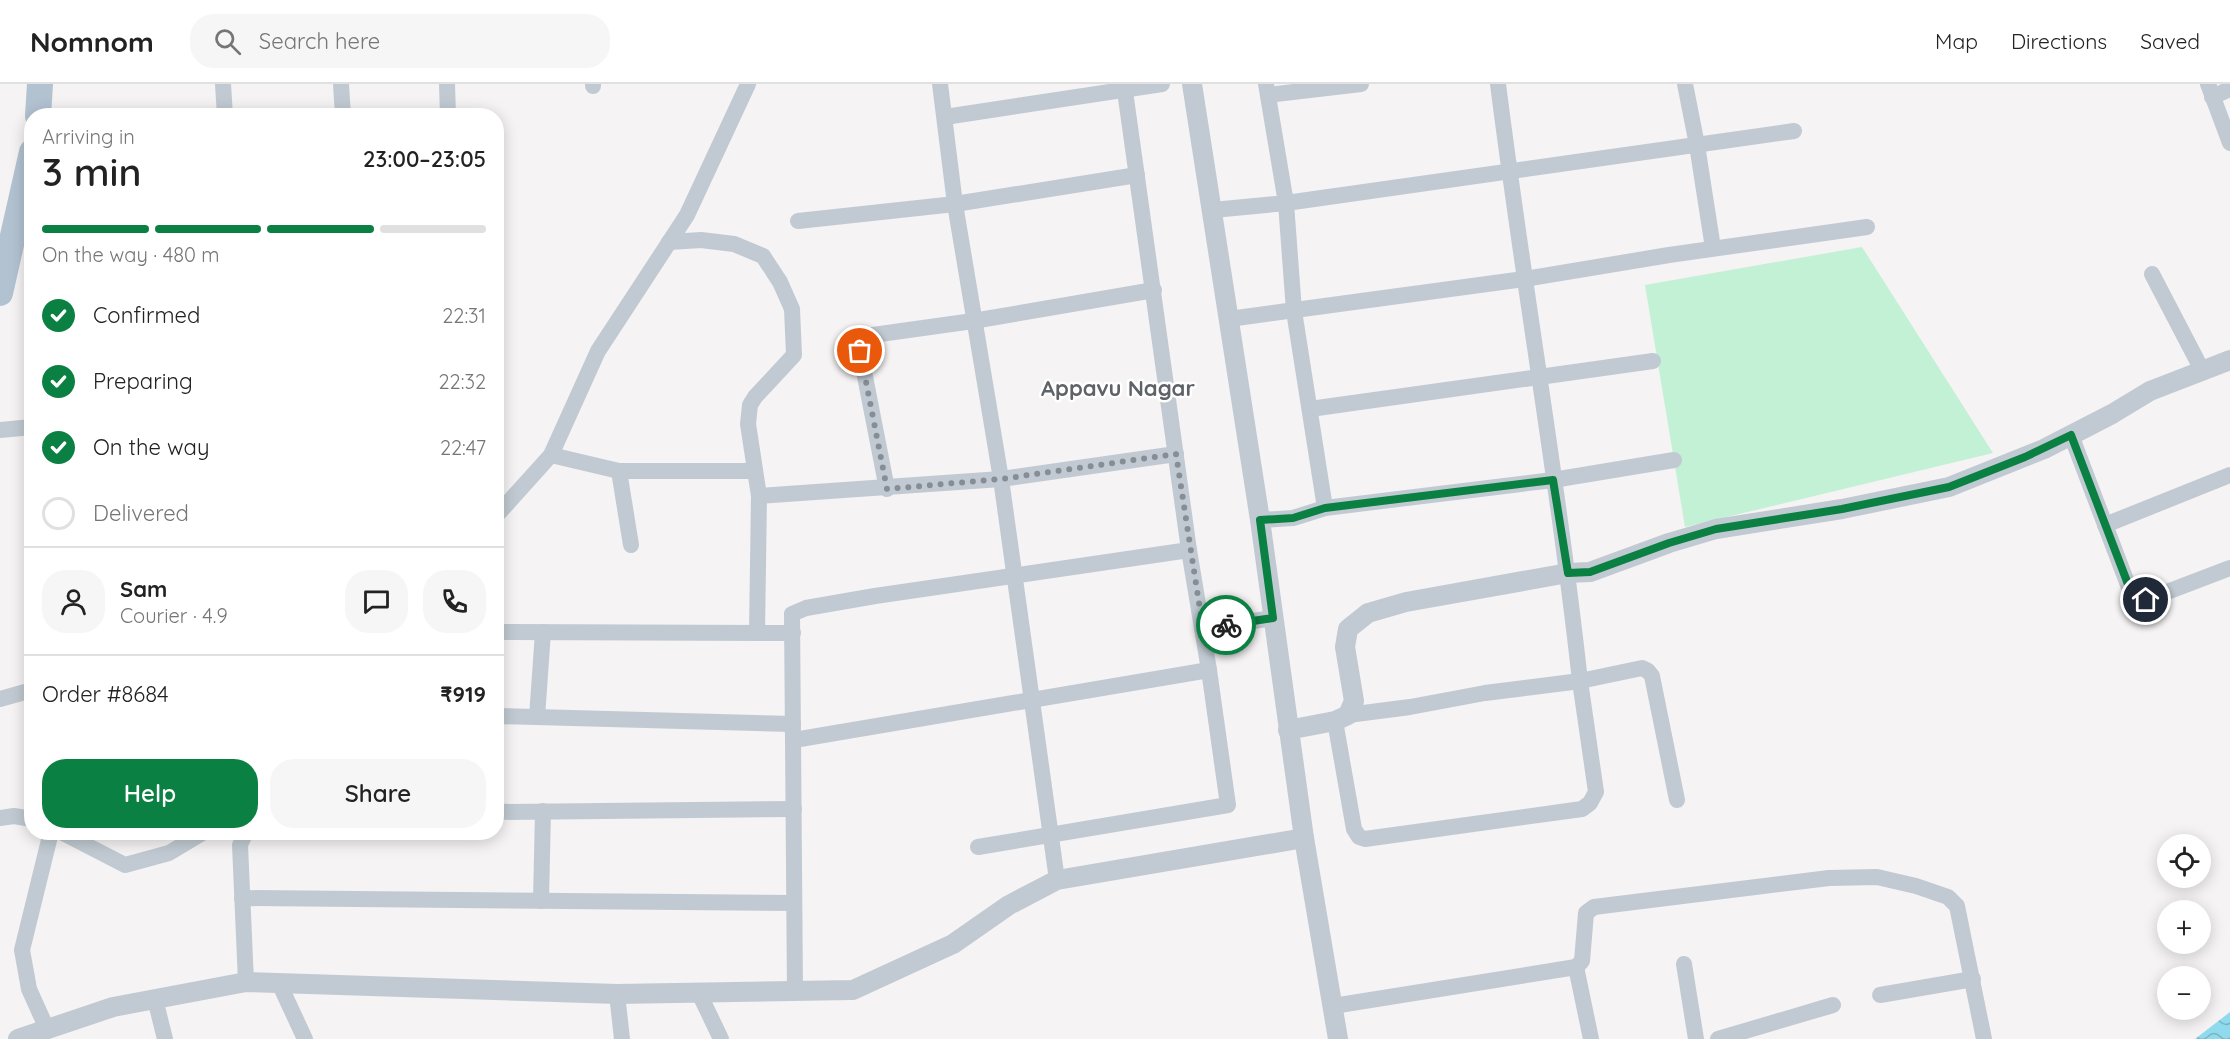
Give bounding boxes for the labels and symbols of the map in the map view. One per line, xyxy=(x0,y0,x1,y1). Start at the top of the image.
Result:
pin xyxy=(834,325,885,376)
district label: Appavu Nagar xyxy=(1041,374,1195,402)
pin xyxy=(2120,574,2171,625)
courier xyxy=(1196,595,1256,655)

